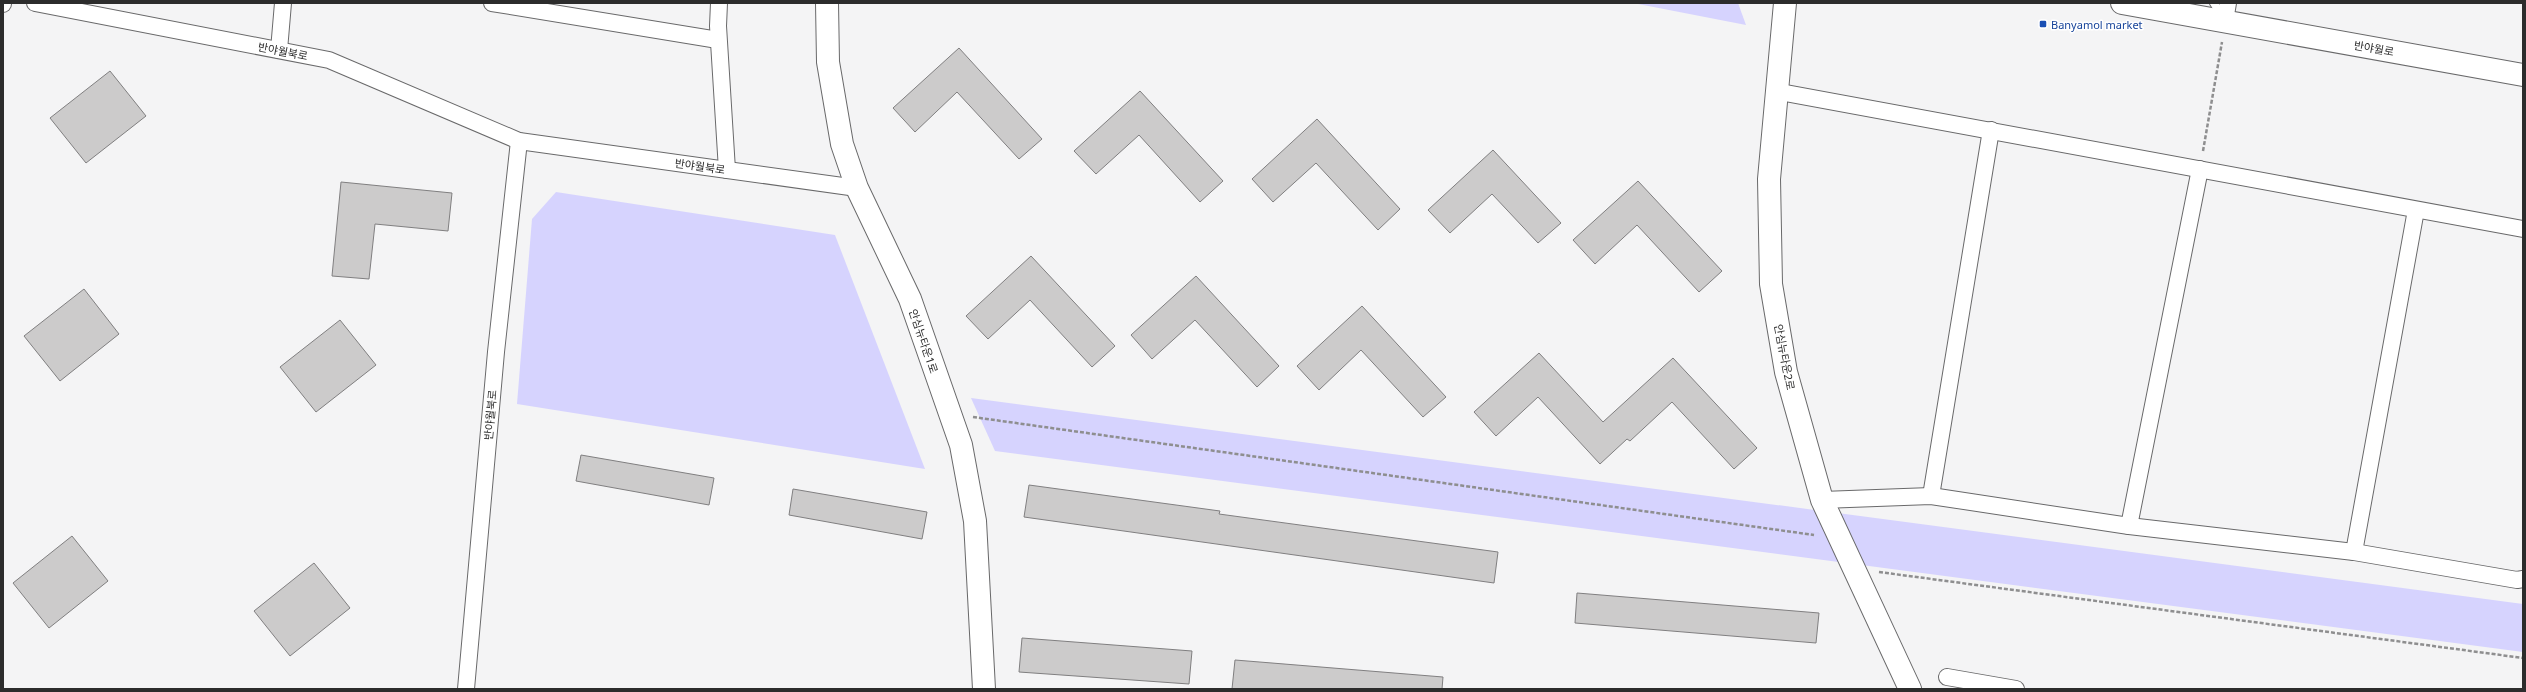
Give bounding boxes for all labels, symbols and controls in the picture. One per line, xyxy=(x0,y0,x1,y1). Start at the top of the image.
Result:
place label: Banyamol market xyxy=(2051,17,2143,32)
marker: Banyamol market xyxy=(2038,19,2048,29)
street label: 반야월로 xyxy=(2353,37,2395,59)
street label: 반야월북로 xyxy=(257,39,309,63)
street label: 반야월북로 xyxy=(674,155,726,177)
street label: 안심뉴타운1로 xyxy=(906,307,942,375)
street label: 안심뉴타운2로 xyxy=(1771,323,1799,391)
street label: 반야월북로 xyxy=(480,389,500,441)

